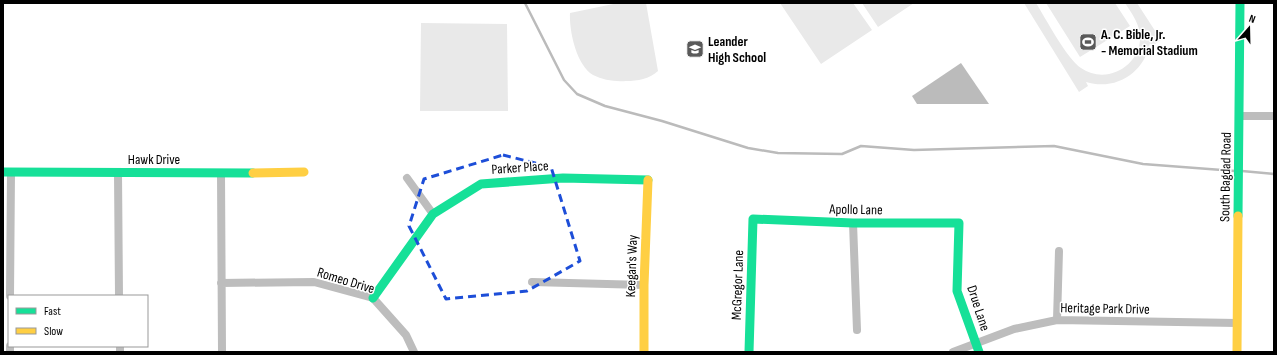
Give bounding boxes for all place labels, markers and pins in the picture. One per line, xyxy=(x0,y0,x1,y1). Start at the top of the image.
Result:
place label: A. C. Bible, Jr. - Memorial Stadium xyxy=(1100,26,1198,59)
sports icon: A. C. Bible, Jr. - Memorial Stadium xyxy=(1078,32,1098,52)
place label: Leander High School xyxy=(708,33,766,66)
school or university icon: Leander High School xyxy=(685,39,705,59)

